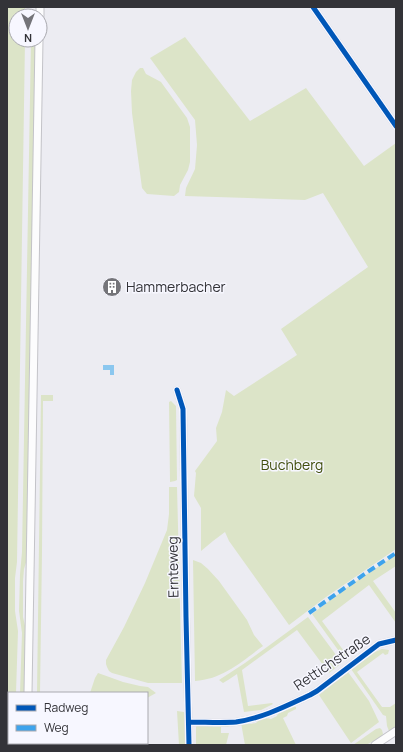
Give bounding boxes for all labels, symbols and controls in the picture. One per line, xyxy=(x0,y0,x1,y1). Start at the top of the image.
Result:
north arrow xyxy=(8,8,48,48)
text: N xyxy=(24,31,32,46)
building icon: Hammerbacher xyxy=(101,276,123,298)
place label: Hammerbacher xyxy=(126,277,226,296)
park label: Buchberg xyxy=(261,455,323,474)
street label: Ernteweg xyxy=(162,536,183,598)
street label: Rettichstraße xyxy=(290,629,374,694)
legend xyxy=(8,692,148,744)
text: Radweg xyxy=(44,699,88,716)
text: Weg xyxy=(44,719,69,736)

